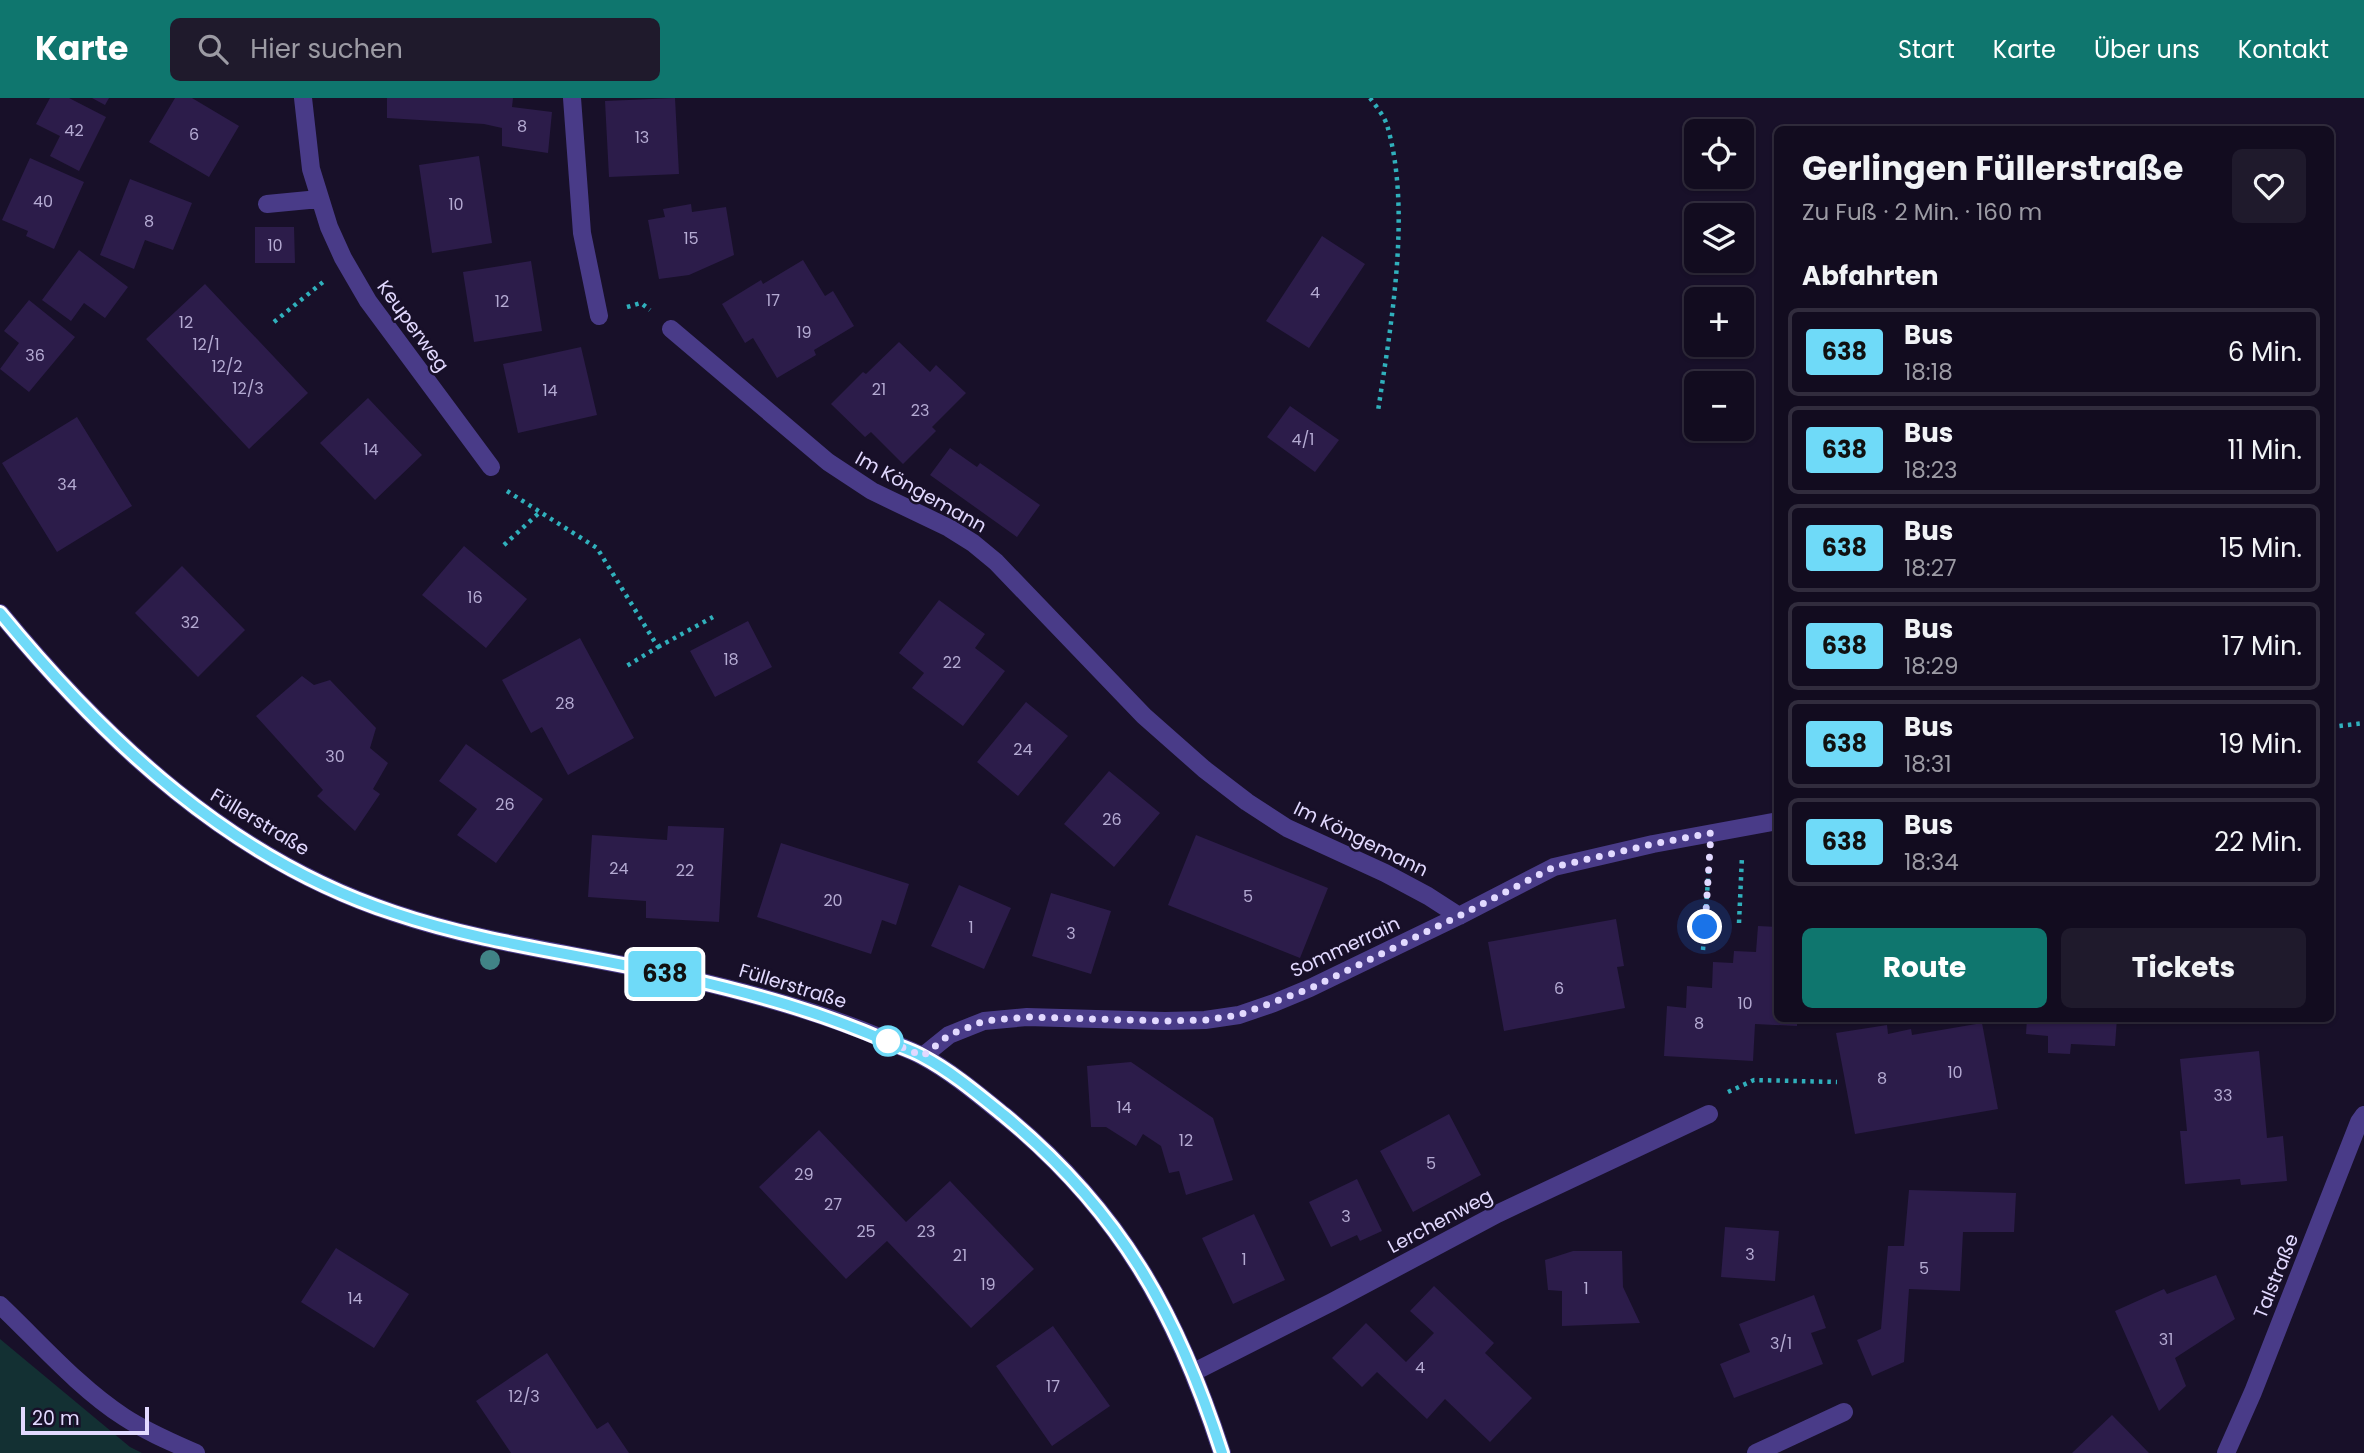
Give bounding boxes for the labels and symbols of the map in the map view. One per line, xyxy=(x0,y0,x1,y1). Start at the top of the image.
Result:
house number: 8 xyxy=(517,115,527,138)
house number: 42 xyxy=(64,119,84,142)
house number: 6 xyxy=(189,123,199,146)
house number: 13 xyxy=(635,126,649,149)
house number: 40 xyxy=(33,190,53,213)
house number: 10 xyxy=(448,193,464,216)
house number: 8 xyxy=(144,210,154,233)
house number: 15 xyxy=(683,227,699,250)
house number: 10 xyxy=(267,234,283,257)
street label: Keuperweg xyxy=(371,275,455,377)
house number: 4 xyxy=(1310,281,1320,304)
house number: 17 xyxy=(766,289,780,312)
house number: 12 xyxy=(495,290,509,313)
house number: 12 xyxy=(179,311,193,334)
house number: 19 xyxy=(796,321,812,344)
house number: 12/1 xyxy=(192,333,220,356)
house number: 36 xyxy=(25,344,45,367)
house number: 12/2 xyxy=(211,355,243,378)
house number: 12/3 xyxy=(232,377,264,400)
house number: 21 xyxy=(872,378,886,401)
house number: 14 xyxy=(542,379,558,402)
house number: 23 xyxy=(911,399,929,422)
house number: 4/1 xyxy=(1292,428,1314,451)
house number: 14 xyxy=(363,438,379,461)
street label: Im Köngemann xyxy=(850,445,992,539)
house number: 34 xyxy=(57,473,77,496)
house number: 16 xyxy=(467,586,483,609)
house number: 32 xyxy=(181,611,199,634)
house number: 18 xyxy=(723,648,739,671)
house number: 22 xyxy=(943,651,961,674)
house number: 28 xyxy=(555,692,575,715)
house number: 24 xyxy=(1013,738,1033,761)
house number: 30 xyxy=(325,745,345,768)
street label: Füllerstraße xyxy=(205,782,315,862)
house number: 26 xyxy=(495,793,515,816)
street label: Im Köngemann xyxy=(1289,795,1433,883)
house number: 26 xyxy=(1102,808,1122,831)
house number: 24 xyxy=(609,857,629,880)
house number: 22 xyxy=(676,859,694,882)
house number: 5 xyxy=(1243,885,1253,908)
house number: 20 xyxy=(823,889,843,912)
your location xyxy=(1687,909,1722,944)
street label: Sommerrain xyxy=(1286,910,1404,984)
house number: 1 xyxy=(968,916,974,939)
house number: 3 xyxy=(1066,922,1076,945)
line badge: 638 xyxy=(625,951,705,997)
street label: Füllerstraße xyxy=(736,957,850,1015)
house number: 6 xyxy=(1554,977,1564,1000)
house number: 10 xyxy=(1737,992,1753,1015)
house number: 8 xyxy=(1694,1012,1704,1035)
unlabelled marker xyxy=(873,1026,903,1056)
house number: 10 xyxy=(1947,1061,1963,1084)
house number: 8 xyxy=(1877,1067,1887,1090)
house number: 33 xyxy=(2214,1084,2232,1107)
house number: 14 xyxy=(1116,1096,1132,1119)
house number: 12 xyxy=(1179,1129,1193,1152)
house number: 5 xyxy=(1426,1152,1436,1175)
house number: 29 xyxy=(794,1163,814,1186)
street label: Lerchenweg xyxy=(1383,1182,1497,1260)
house number: 27 xyxy=(824,1193,842,1216)
house number: 3 xyxy=(1341,1205,1351,1228)
house number: 25 xyxy=(856,1220,876,1243)
house number: 23 xyxy=(917,1220,935,1243)
street label: Talstraße xyxy=(2247,1230,2305,1322)
house number: 3 xyxy=(1745,1243,1755,1266)
house number: 21 xyxy=(953,1244,967,1267)
house number: 1 xyxy=(1241,1248,1247,1271)
house number: 5 xyxy=(1919,1257,1929,1280)
house number: 19 xyxy=(980,1273,996,1296)
house number: 1 xyxy=(1583,1277,1589,1300)
house number: 14 xyxy=(347,1287,363,1310)
house number: 31 xyxy=(2159,1328,2173,1351)
house number: 3/1 xyxy=(1770,1332,1792,1355)
house number: 4 xyxy=(1415,1356,1425,1379)
house number: 17 xyxy=(1046,1375,1060,1398)
house number: 12/3 xyxy=(508,1385,540,1408)
scale bar xyxy=(21,1404,149,1436)

